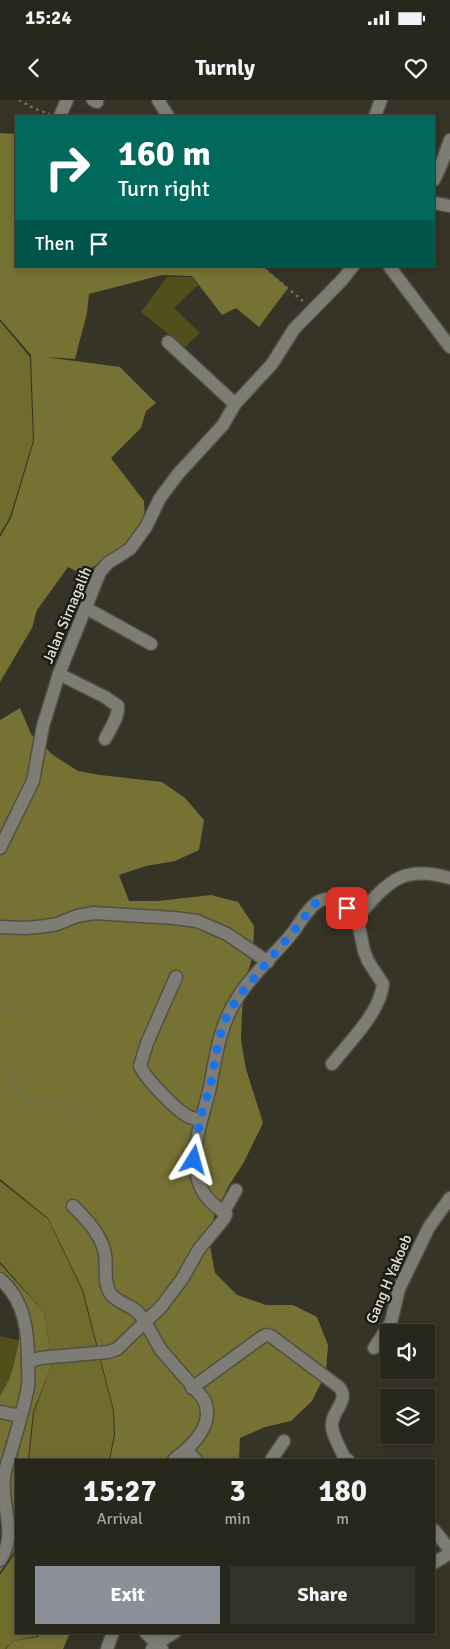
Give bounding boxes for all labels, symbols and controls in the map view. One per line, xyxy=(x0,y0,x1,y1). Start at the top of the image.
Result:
text: 15:24 xyxy=(25,6,72,30)
icon: back xyxy=(20,54,48,82)
text: Turnly xyxy=(195,54,255,81)
icon: heart xyxy=(402,54,430,82)
text: 160 m xyxy=(118,132,211,175)
icon: right xyxy=(35,135,100,200)
text: Turn right xyxy=(118,175,210,202)
icon: arrive xyxy=(85,230,113,258)
text: Then xyxy=(35,232,75,256)
street label: Jalan Sirnagalih xyxy=(39,564,95,666)
pin xyxy=(326,887,368,929)
icon: arrive xyxy=(333,894,361,922)
position arrow xyxy=(167,1133,219,1185)
street label: Gang H Yakoeb xyxy=(362,1232,416,1326)
map controls xyxy=(380,1324,435,1444)
button: sound xyxy=(380,1324,435,1379)
button: layers xyxy=(380,1389,435,1444)
text: 15:27 xyxy=(83,1473,157,1510)
text: 3 xyxy=(229,1473,246,1510)
text: 180 xyxy=(318,1473,367,1510)
text: Arrival xyxy=(97,1509,143,1529)
text: min xyxy=(225,1509,250,1529)
text: m xyxy=(336,1509,349,1529)
button: Exit xyxy=(35,1566,220,1624)
button: Share xyxy=(230,1566,415,1624)

